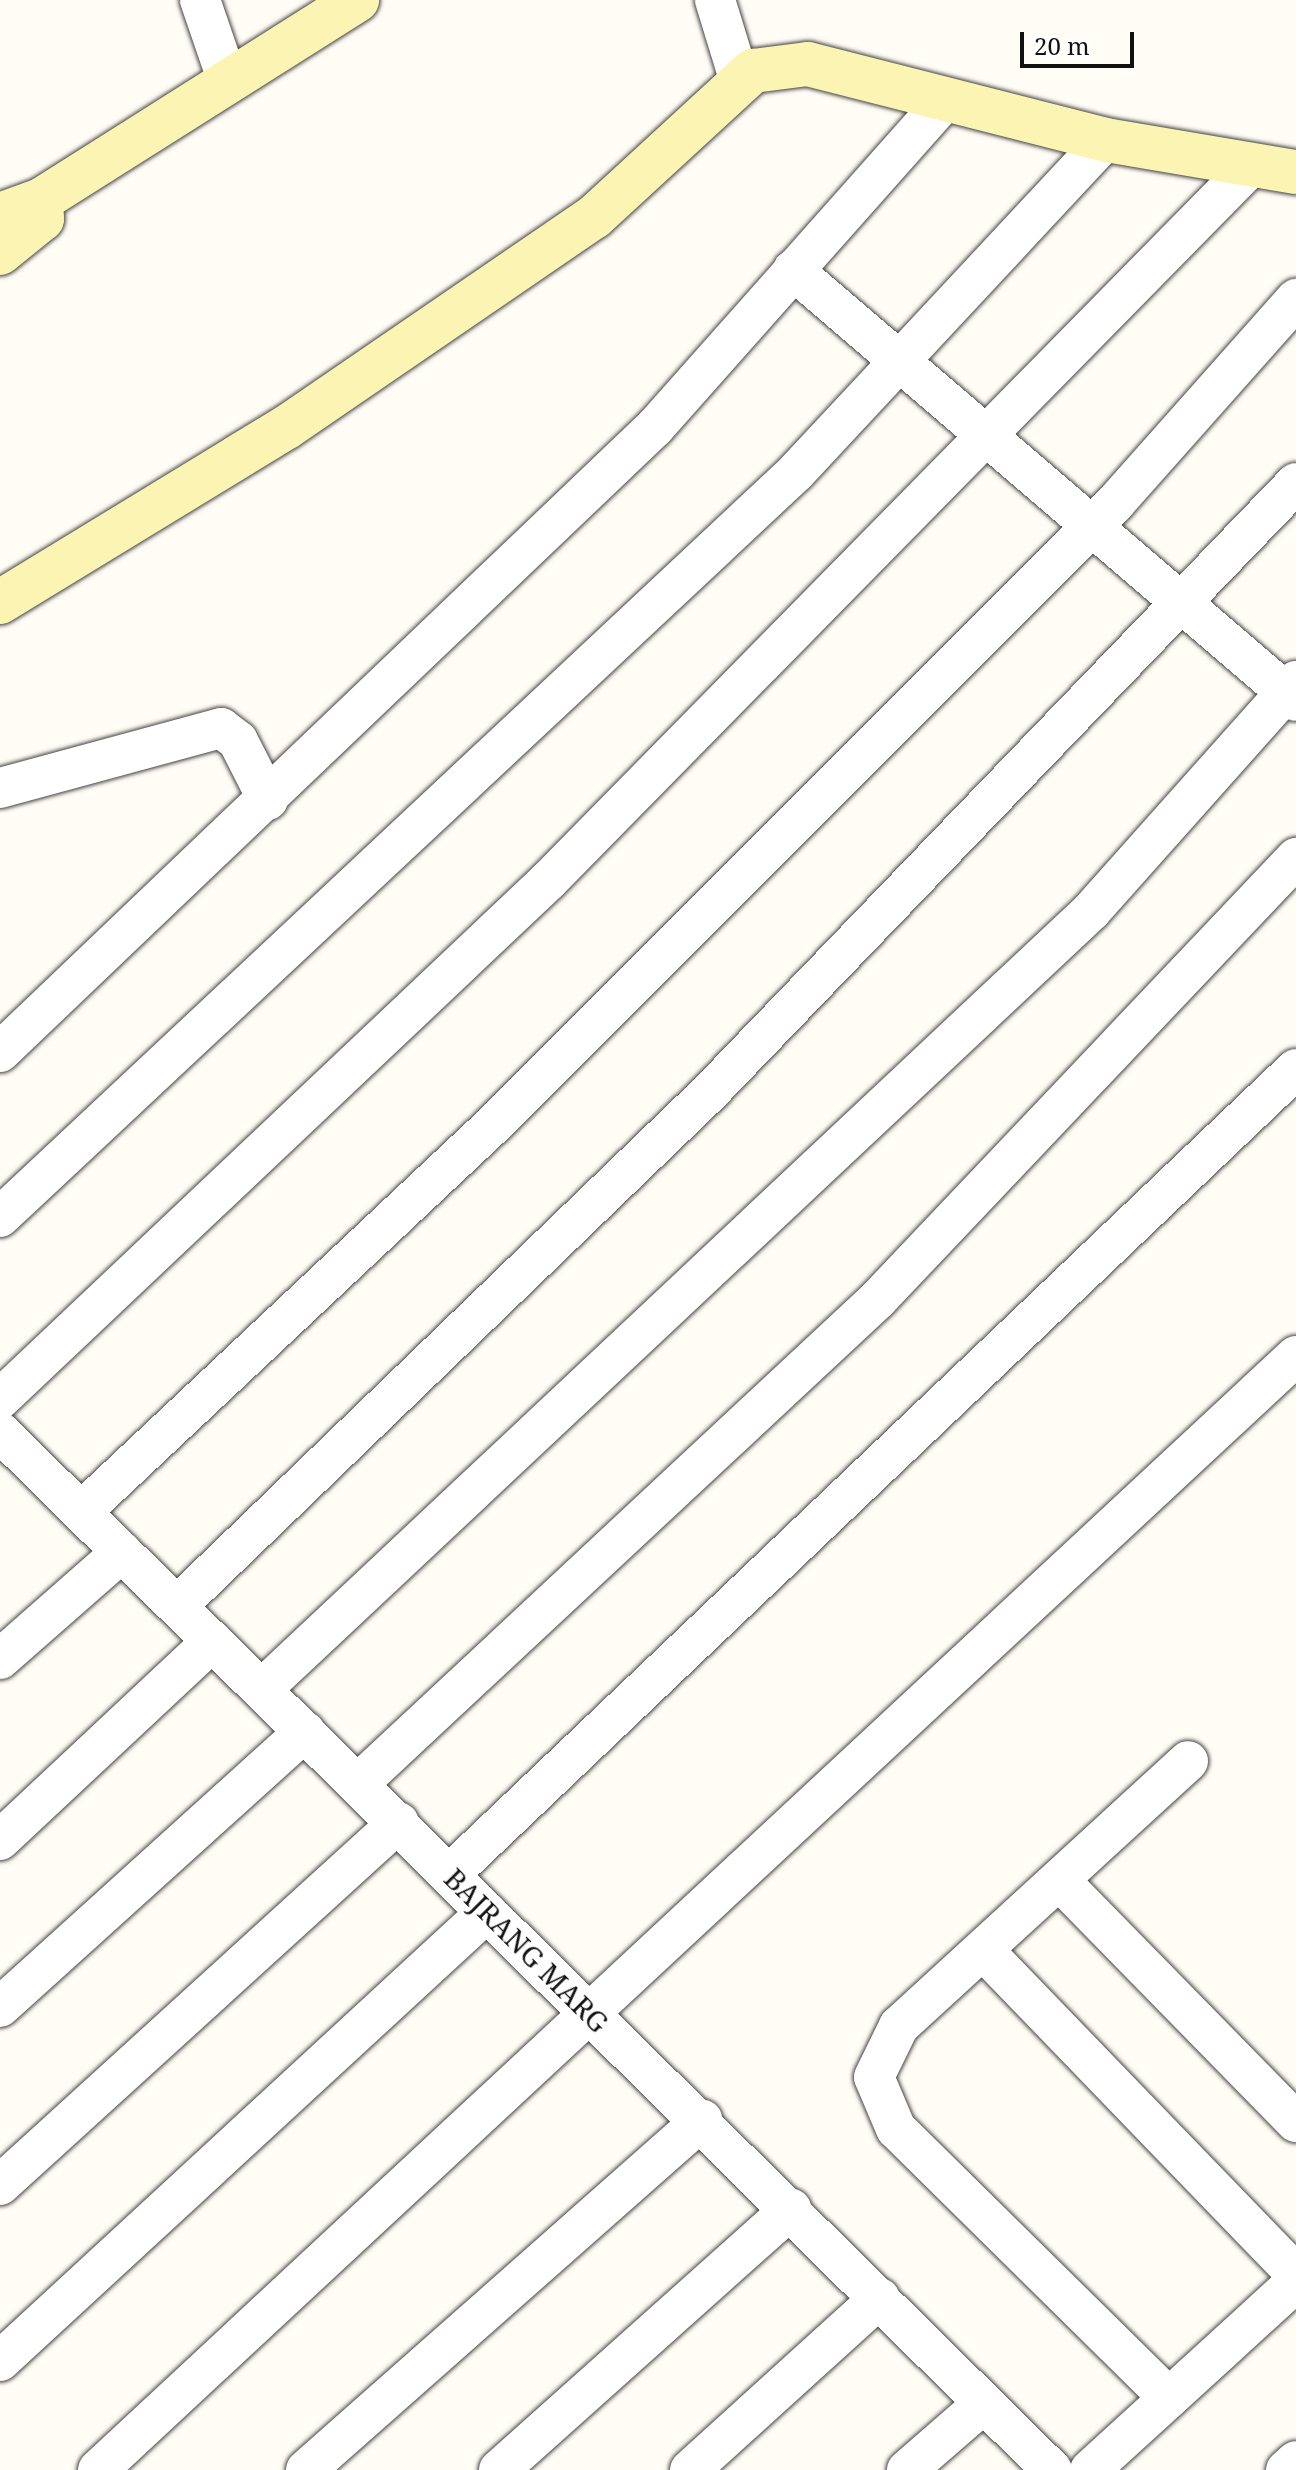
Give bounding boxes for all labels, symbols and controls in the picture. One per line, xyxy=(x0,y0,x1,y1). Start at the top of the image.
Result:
scale bar xyxy=(1024,16,1138,66)
text: 20 m xyxy=(1034,29,1090,62)
street label: BAJRANG MARG xyxy=(438,1861,616,2039)

